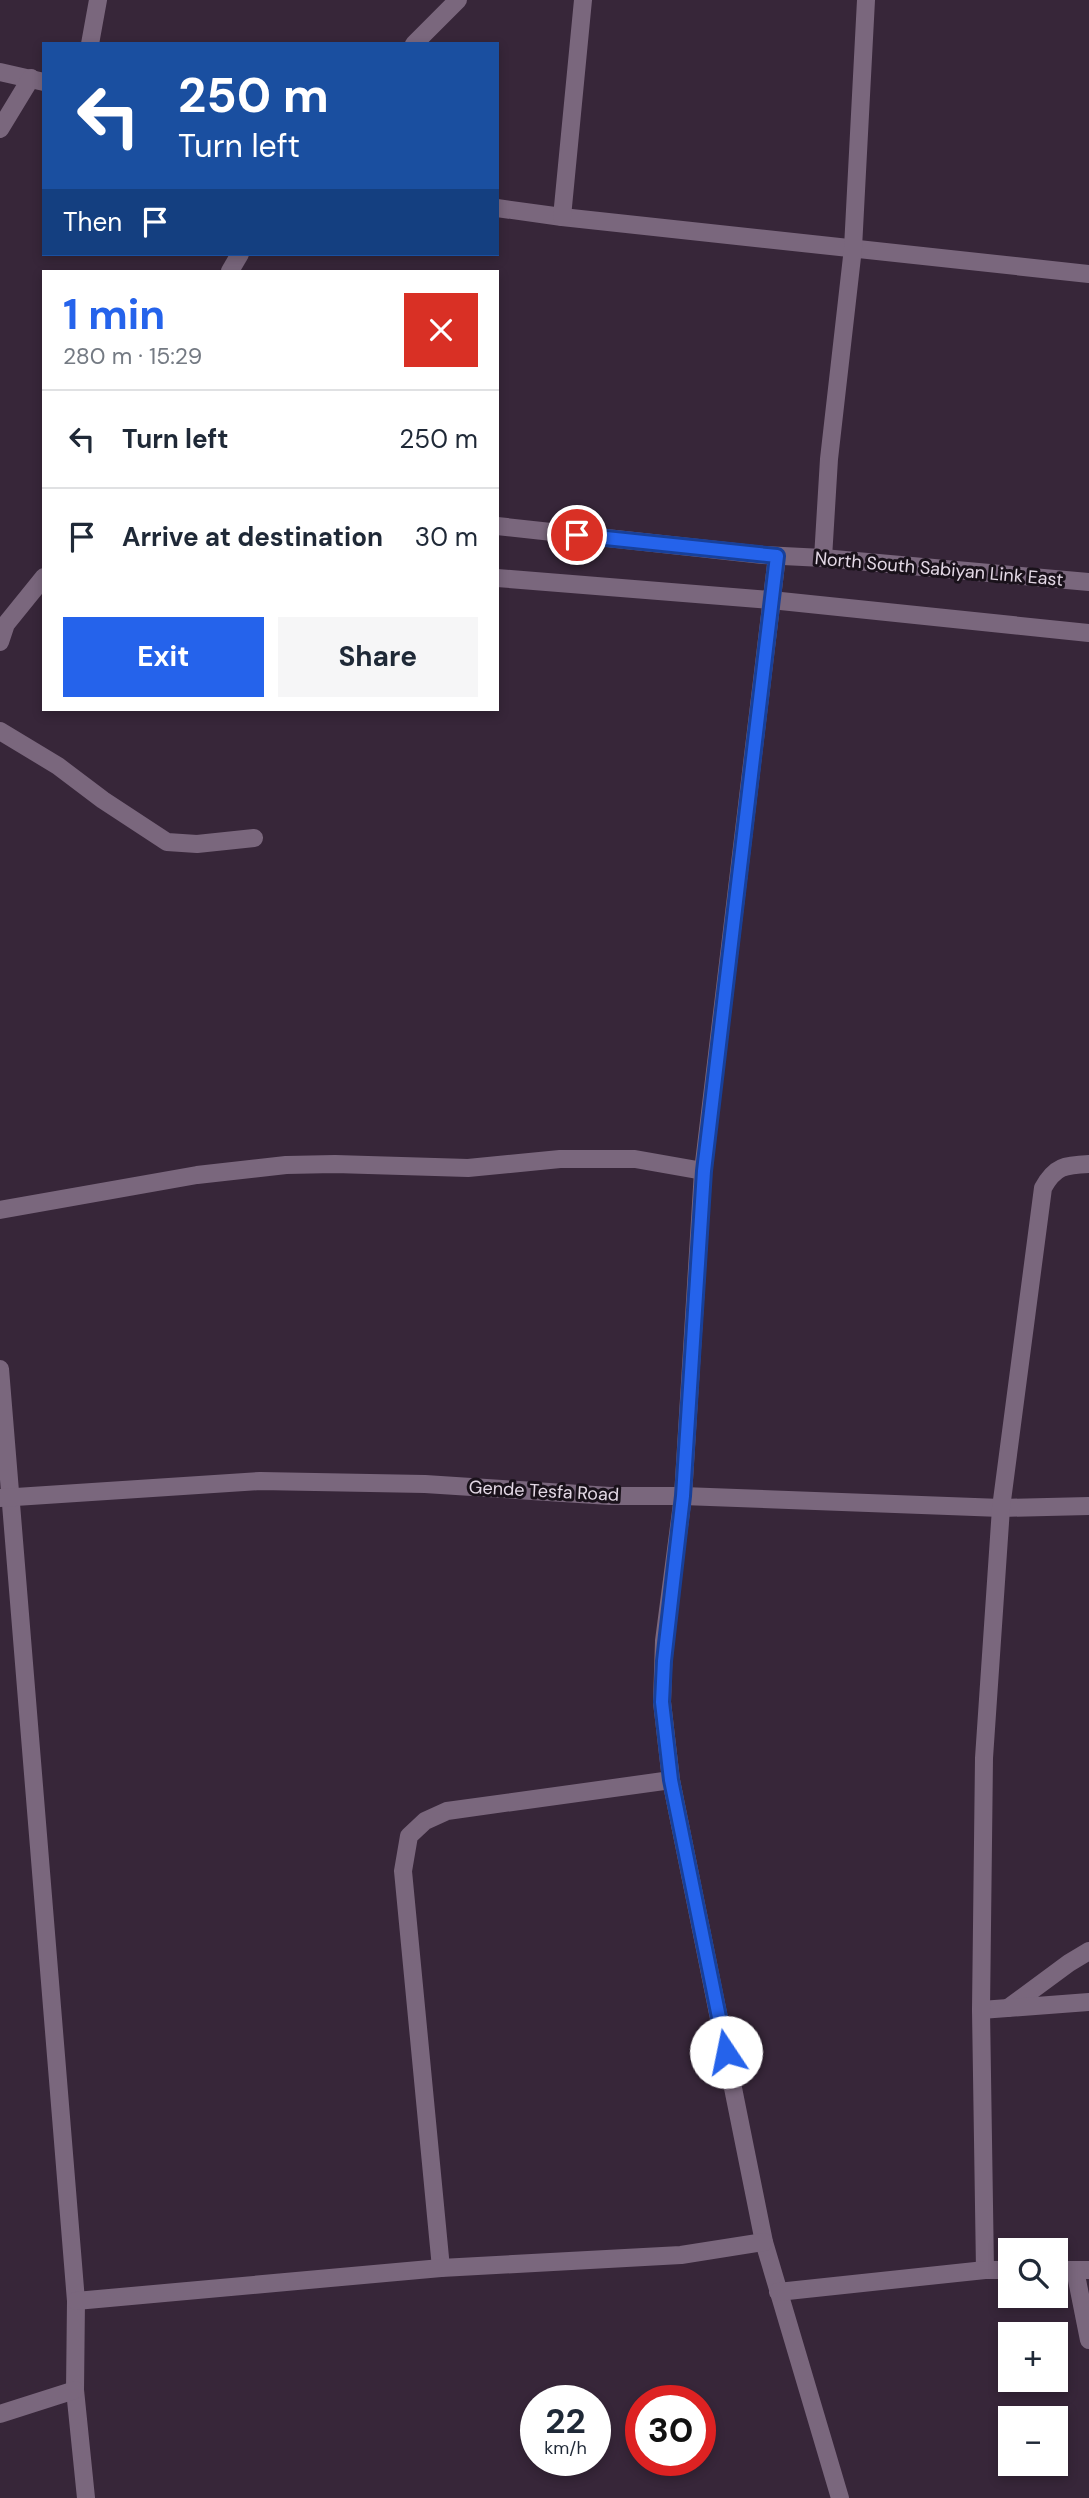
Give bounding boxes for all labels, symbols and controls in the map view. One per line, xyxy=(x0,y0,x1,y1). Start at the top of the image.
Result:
text: 250 m xyxy=(178,63,329,127)
icon: left xyxy=(63,70,154,161)
text: Turn left xyxy=(178,125,300,167)
icon: arrive xyxy=(136,203,174,241)
text: Then xyxy=(63,205,122,239)
text: 1 min xyxy=(63,287,165,342)
button: close xyxy=(404,293,478,367)
text: 280 m · 15:29 xyxy=(63,341,202,371)
icon: left xyxy=(63,420,101,458)
text: Turn left xyxy=(122,422,229,456)
text: 250 m xyxy=(399,422,478,456)
pin xyxy=(547,505,607,565)
icon: arrive xyxy=(558,516,596,554)
icon: arrive xyxy=(63,518,101,556)
text: Arrive at destination xyxy=(122,520,383,554)
text: 30 m xyxy=(415,520,478,554)
street label: North South Sabiyan Link East xyxy=(814,546,1064,592)
button: Exit xyxy=(63,617,264,697)
button: Share xyxy=(278,617,478,697)
street label: Gende Tesfa Road xyxy=(468,1475,620,1507)
position arrow xyxy=(689,2015,763,2089)
map controls xyxy=(998,2238,1068,2476)
button: search xyxy=(998,2238,1068,2308)
button: + xyxy=(998,2322,1068,2392)
speed limit sign: 30 xyxy=(625,2385,716,2476)
text: 22 xyxy=(545,2398,586,2444)
button: − xyxy=(998,2406,1068,2476)
text: km/h xyxy=(544,2436,587,2460)

